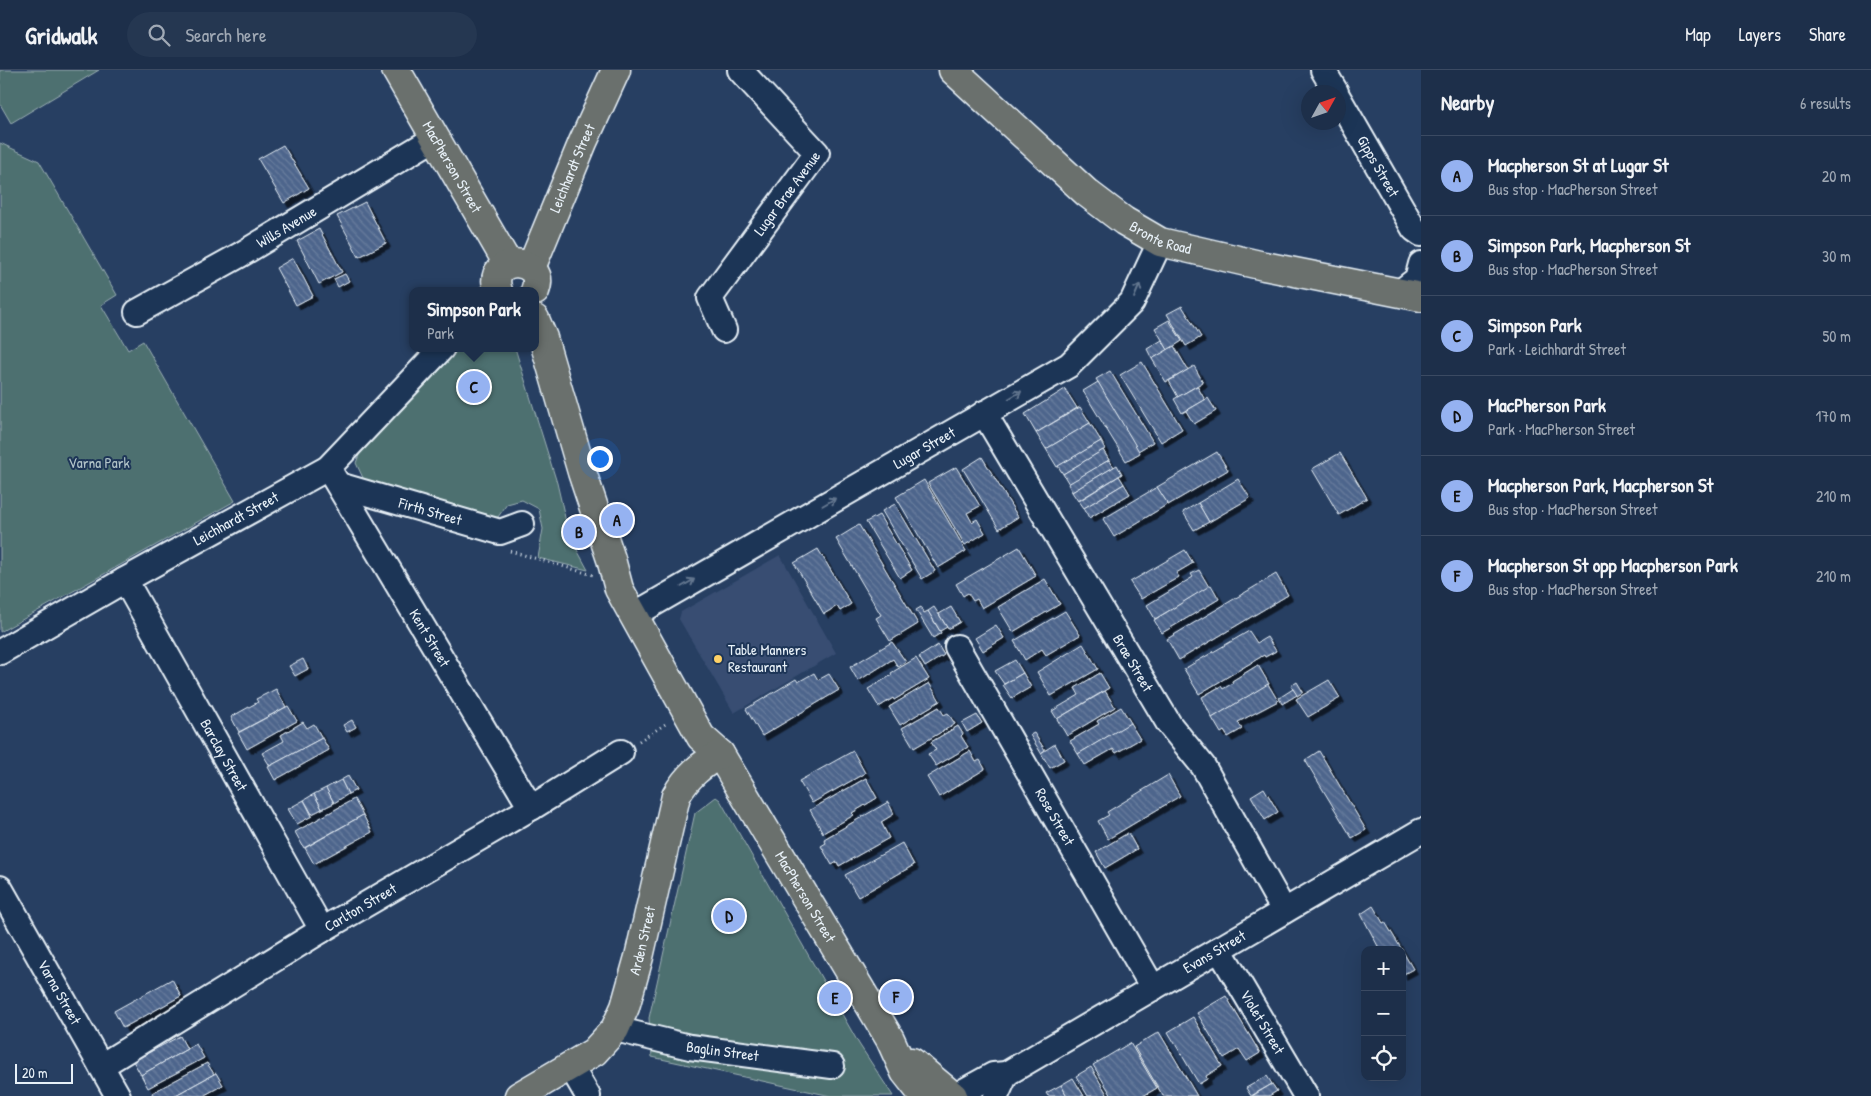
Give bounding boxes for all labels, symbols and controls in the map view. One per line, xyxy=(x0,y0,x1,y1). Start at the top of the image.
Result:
search box xyxy=(127,12,477,57)
text: Gridwalk xyxy=(25,19,97,51)
icon: search xyxy=(145,21,173,49)
text: Search here xyxy=(185,22,267,48)
text: Map xyxy=(1685,22,1711,47)
text: Layers xyxy=(1739,22,1781,47)
text: Share xyxy=(1809,22,1846,47)
north arrow xyxy=(1301,85,1346,130)
text: Nearby xyxy=(1441,88,1494,117)
text: 6 results xyxy=(1800,92,1851,114)
street label: MacPherson Street xyxy=(418,117,488,217)
street label: Leichhardt Street xyxy=(544,119,600,216)
street label: Gipps Street xyxy=(1352,132,1405,201)
street label: Lugar Brae Avenue xyxy=(749,146,825,240)
text: Macpherson St at Lugar St xyxy=(1488,152,1669,178)
text: A xyxy=(1453,165,1461,187)
text: 20 m xyxy=(1822,165,1851,187)
text: Bus stop · MacPherson Street xyxy=(1488,178,1658,200)
street label: Wills Avenue xyxy=(252,201,320,253)
street label: Bronte Road xyxy=(1126,216,1194,259)
text: Simpson Park, Macpherson St xyxy=(1488,232,1690,258)
text: B xyxy=(1453,245,1461,267)
text: 30 m xyxy=(1822,245,1851,267)
text: Bus stop · MacPherson Street xyxy=(1488,258,1658,280)
one-way arrow xyxy=(1132,284,1142,299)
popup xyxy=(409,287,539,352)
text: Simpson Park xyxy=(427,296,521,322)
text: Simpson Park xyxy=(1488,312,1582,338)
text: Park xyxy=(427,322,454,344)
text: C xyxy=(1453,325,1461,347)
text: 50 m xyxy=(1823,325,1851,347)
text: Park · Leichhardt Street xyxy=(1488,338,1626,360)
pin: C xyxy=(458,368,490,406)
one-way arrow xyxy=(1008,390,1023,400)
text: MacPherson Park xyxy=(1488,392,1606,418)
text: D xyxy=(1453,405,1461,427)
text: 170 m xyxy=(1816,405,1851,427)
text: Park · MacPherson Street xyxy=(1488,418,1635,440)
street label: Lugar Street xyxy=(889,421,960,474)
your location xyxy=(587,446,613,472)
park label: Varna Park xyxy=(68,452,130,473)
text: Macpherson Park, Macpherson St xyxy=(1488,472,1713,498)
text: E xyxy=(1453,485,1461,507)
text: 210 m xyxy=(1816,485,1851,507)
street label: Leichhardt Street xyxy=(189,486,283,550)
street label: Firth Street xyxy=(395,492,465,531)
one-way arrow xyxy=(821,497,836,506)
text: Bus stop · MacPherson Street xyxy=(1488,498,1658,520)
pin: A xyxy=(601,501,633,539)
pin: B xyxy=(563,513,595,551)
text: Macpherson St opp Macpherson Park xyxy=(1488,552,1738,578)
text: F xyxy=(1454,565,1460,587)
text: 210 m xyxy=(1816,565,1851,587)
one-way arrow xyxy=(681,578,695,588)
text: Bus stop · MacPherson Street xyxy=(1488,578,1658,600)
street label: Kent Street xyxy=(404,605,456,671)
street label: Brae Street xyxy=(1108,630,1159,696)
place label: Table Manners Restaurant xyxy=(728,639,807,677)
marker: Table Manners Restaurant xyxy=(712,653,724,665)
street label: Barclay Street xyxy=(195,715,253,796)
street label: Rose Street xyxy=(1030,784,1080,850)
street label: MacPherson Street xyxy=(770,847,841,947)
street label: Carlton Street xyxy=(320,877,401,936)
pin: D xyxy=(713,897,745,935)
street label: Arden Street xyxy=(623,903,661,977)
street label: Evans Street xyxy=(1179,924,1250,978)
map controls xyxy=(1361,946,1406,1081)
button: + xyxy=(1361,946,1406,991)
street label: Varna Street xyxy=(33,956,87,1029)
pin: F xyxy=(880,978,912,1016)
pin: E xyxy=(819,979,851,1017)
street label: Violet Street xyxy=(1235,986,1290,1059)
button: − xyxy=(1361,991,1406,1036)
street label: Baglin Street xyxy=(685,1036,761,1066)
button: locate xyxy=(1361,1036,1406,1081)
scale bar xyxy=(15,1061,72,1084)
text: 20 m xyxy=(22,1063,48,1082)

